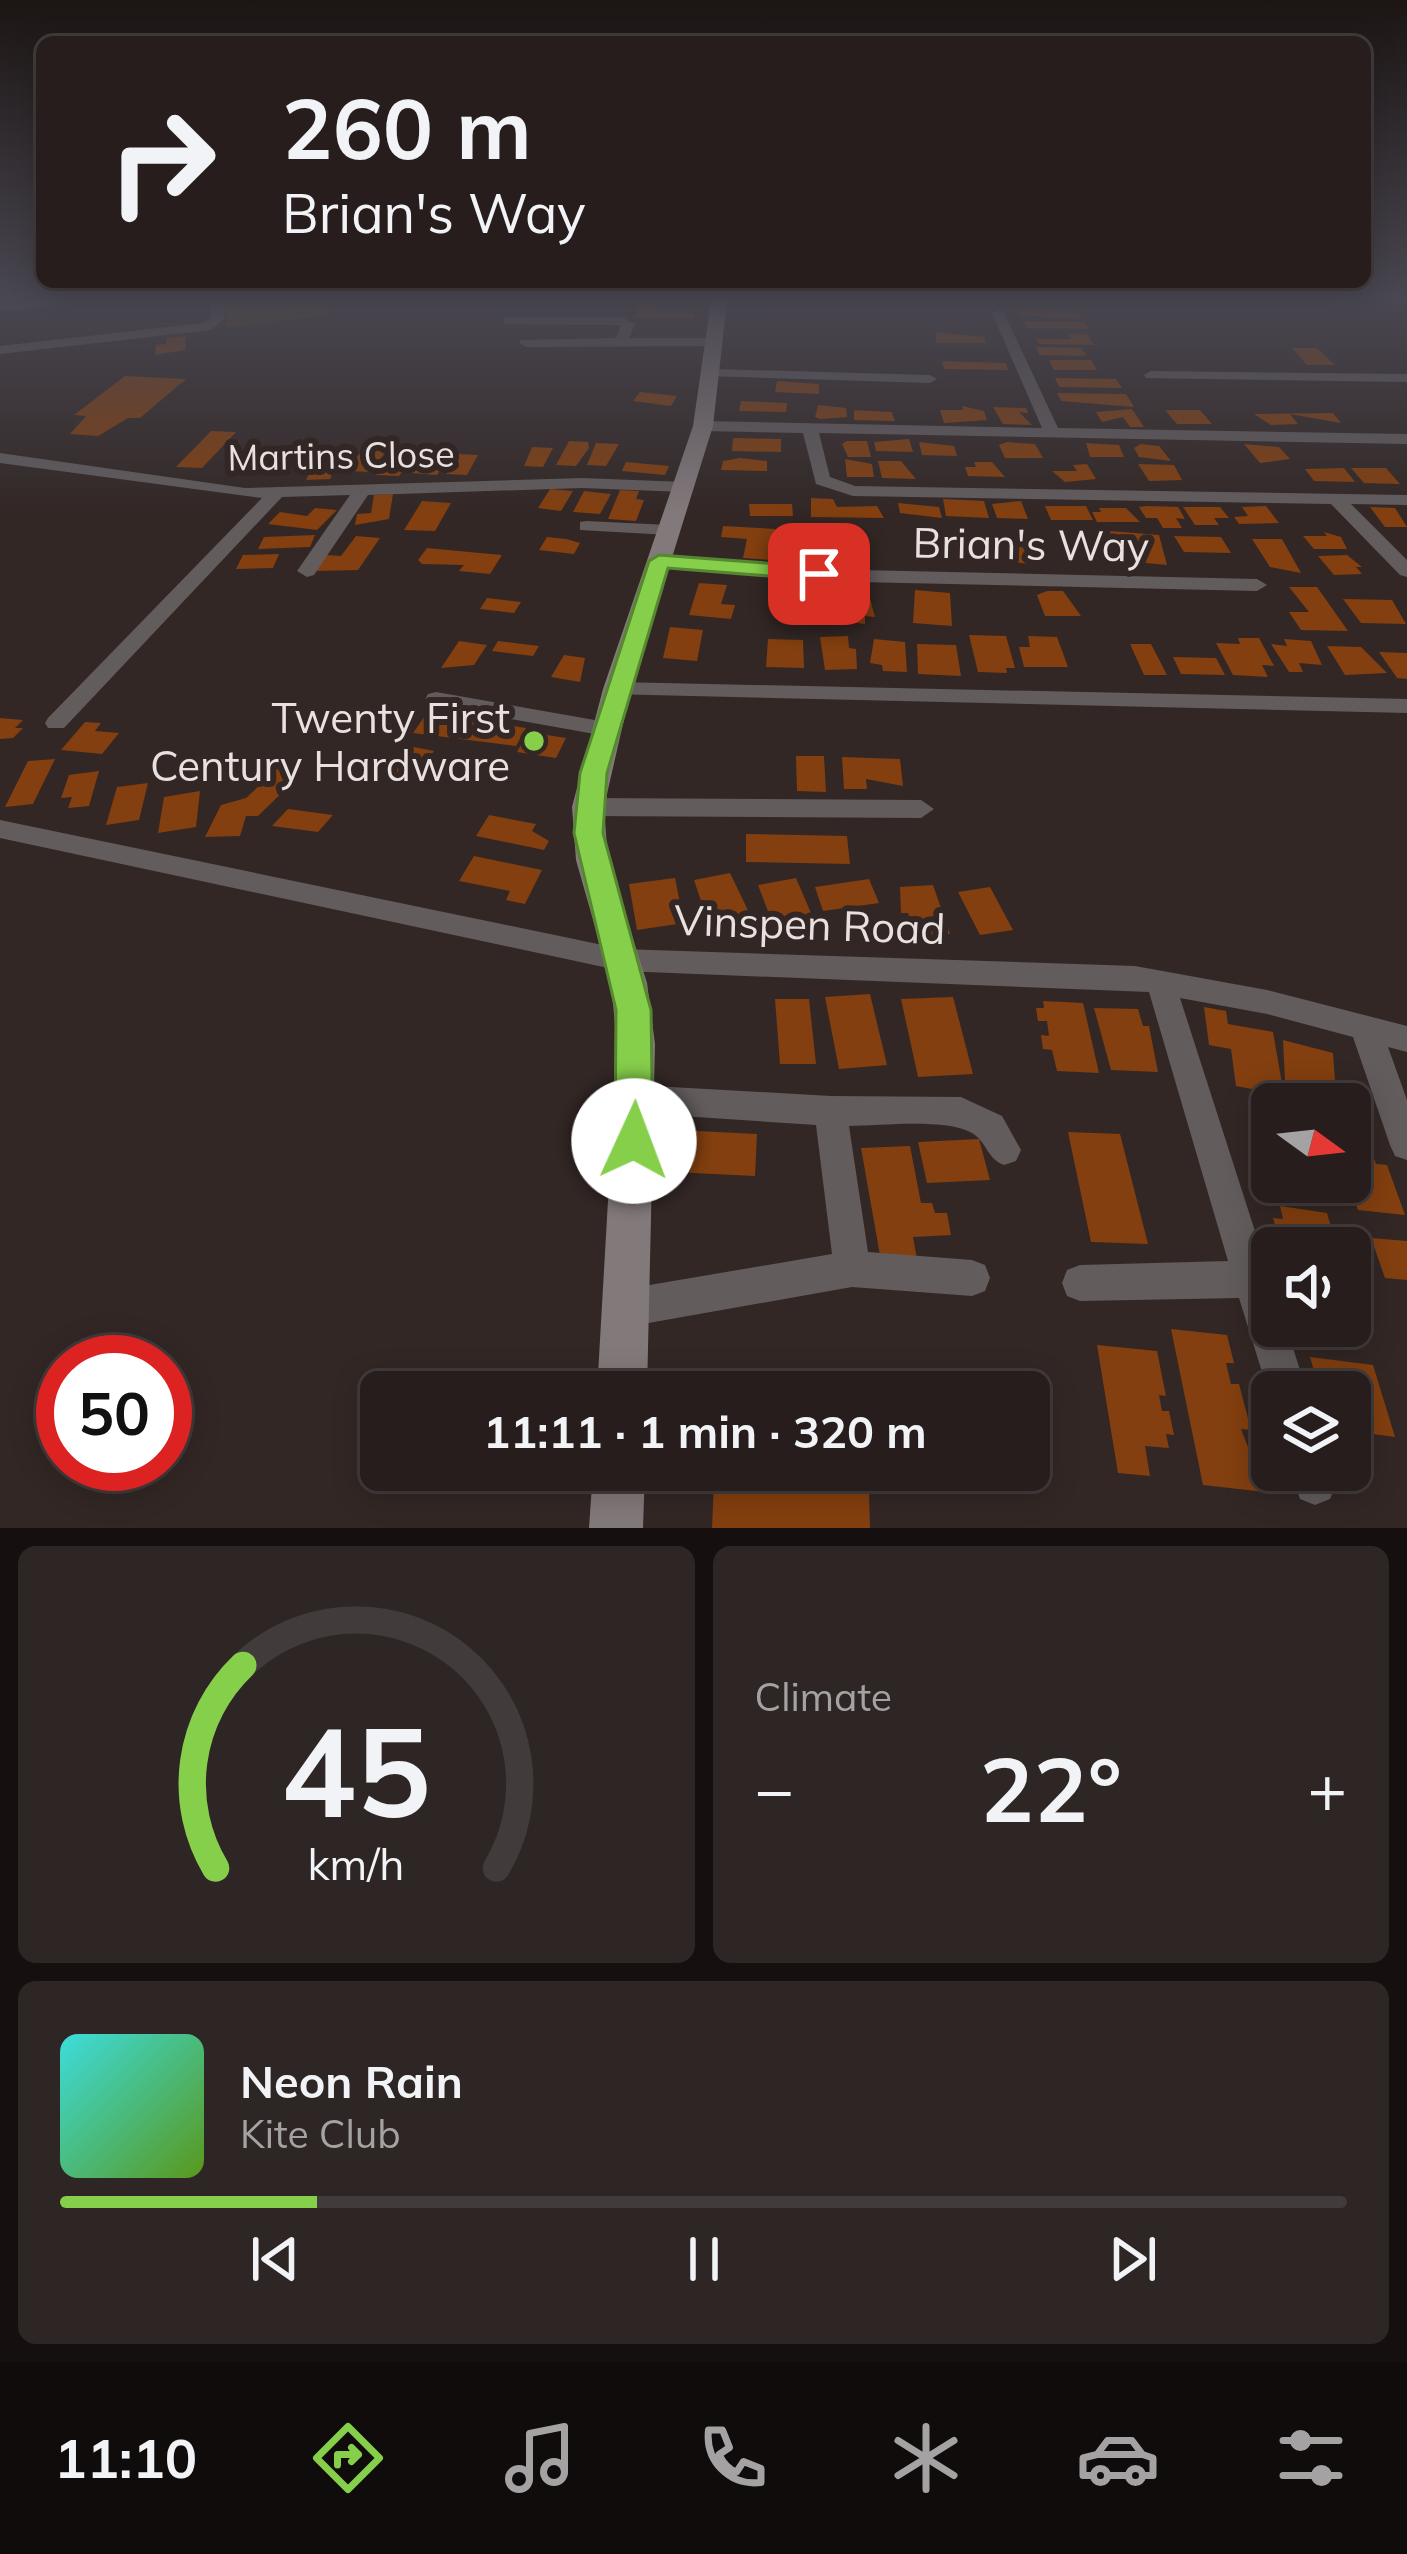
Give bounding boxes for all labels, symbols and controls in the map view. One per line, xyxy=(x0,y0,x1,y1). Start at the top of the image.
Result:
text: 260 m xyxy=(282,75,532,180)
icon: right xyxy=(84,84,240,240)
text: Brian's Way xyxy=(282,179,586,247)
street label: Martins Close xyxy=(227,431,455,479)
street label: Brian's Way xyxy=(912,515,1150,573)
pin xyxy=(768,523,870,625)
icon: arrive xyxy=(786,541,852,607)
place label: Twenty First Century Hardware xyxy=(150,691,510,792)
marker: Twenty First Century Hardware xyxy=(521,728,547,754)
street label: Vinspen Road xyxy=(673,893,947,955)
position arrow xyxy=(571,1078,697,1204)
north arrow xyxy=(1251,1083,1371,1203)
map controls xyxy=(1251,1083,1371,1491)
button: sound xyxy=(1251,1227,1371,1347)
speed limit sign: 50 xyxy=(36,1335,192,1491)
button: layers xyxy=(1251,1371,1371,1491)
text: 11:11 · 1 min · 320 m xyxy=(483,1403,927,1459)
text: Climate xyxy=(755,1672,892,1721)
text: 45 xyxy=(281,1692,431,1848)
text: 22° xyxy=(980,1732,1122,1845)
text: − xyxy=(755,1747,794,1830)
text: + xyxy=(1307,1747,1347,1830)
text: km/h xyxy=(308,1836,405,1890)
text: Neon Rain xyxy=(240,2053,463,2109)
text: Kite Club xyxy=(240,2109,401,2158)
icon: previous xyxy=(242,2226,308,2292)
icon: pause xyxy=(671,2226,737,2292)
icon: next xyxy=(1100,2226,1166,2292)
icon: directions xyxy=(306,2416,390,2500)
icon: music xyxy=(498,2416,582,2500)
icon: phone xyxy=(691,2416,775,2500)
icon: climate xyxy=(884,2416,968,2500)
icon: car xyxy=(1076,2416,1160,2500)
icon: filters xyxy=(1269,2416,1353,2500)
text: 11:10 xyxy=(54,2424,197,2492)

